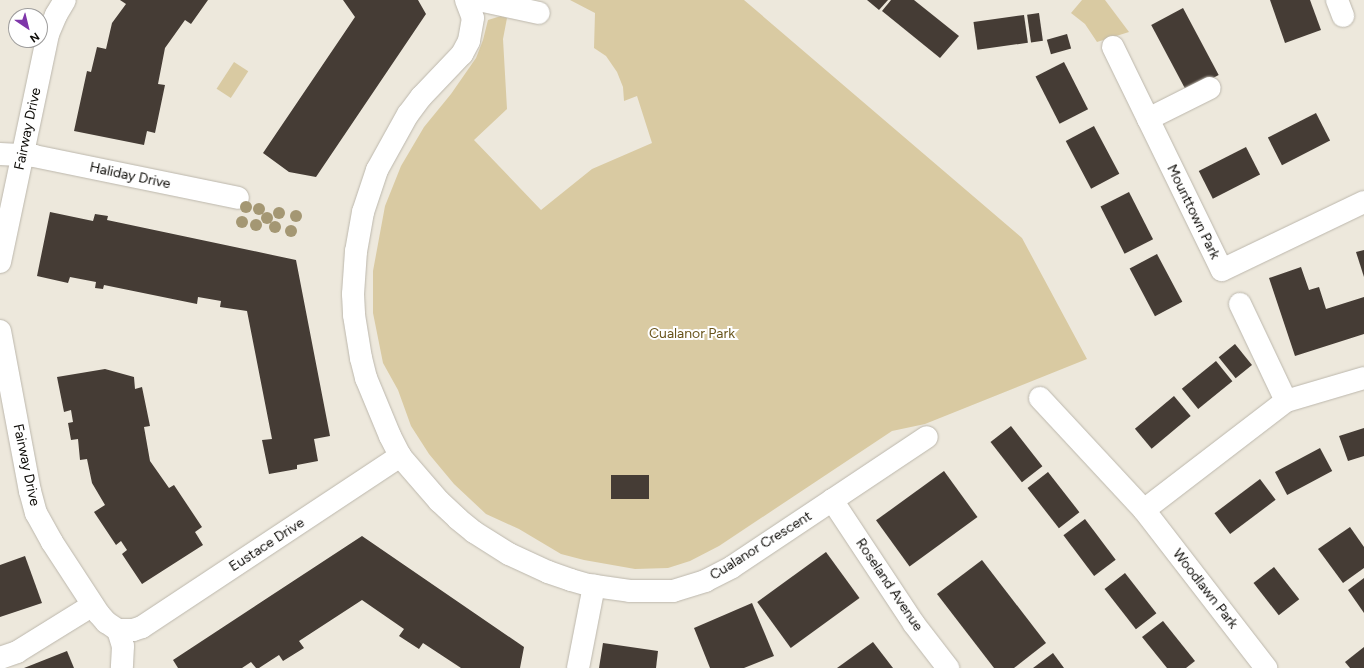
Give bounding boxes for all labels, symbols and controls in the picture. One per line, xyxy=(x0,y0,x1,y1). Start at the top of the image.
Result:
north arrow xyxy=(8,8,48,48)
text: N xyxy=(27,30,42,45)
street label: Fairway Drive xyxy=(11,86,45,172)
street label: Haliday Drive xyxy=(88,159,172,193)
street label: Mounttown Park xyxy=(1163,162,1223,262)
park label: Cualanor Park xyxy=(649,326,735,342)
street label: Fairway Drive xyxy=(9,422,43,508)
street label: Cualanor Crescent xyxy=(707,508,815,584)
street label: Eustace Drive xyxy=(226,515,308,575)
street label: Roseland Avenue xyxy=(852,535,926,635)
street label: Woodlawn Park xyxy=(1169,546,1241,632)

